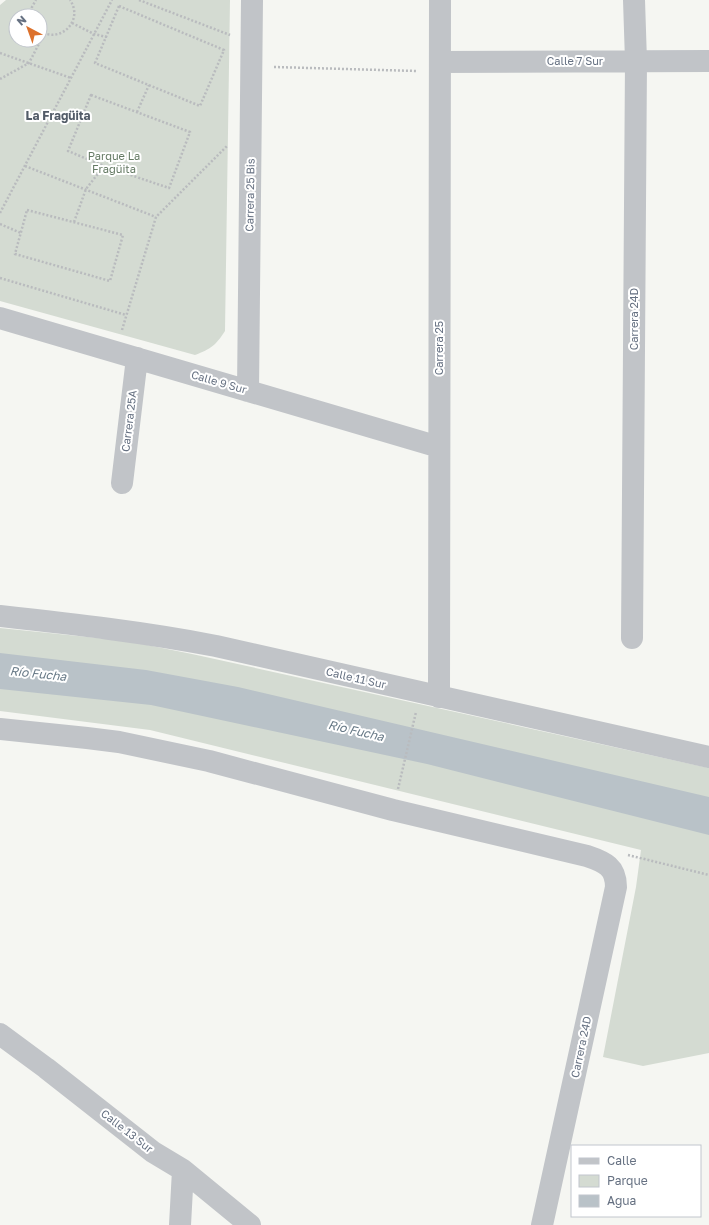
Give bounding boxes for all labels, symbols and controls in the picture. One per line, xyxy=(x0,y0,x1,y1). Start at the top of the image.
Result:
north arrow xyxy=(8,8,48,48)
text: N xyxy=(14,12,29,28)
street label: Calle 7 Sur xyxy=(547,54,604,67)
district label: La Fragüita xyxy=(25,108,91,123)
park label: Parque La Fragüita xyxy=(88,149,140,175)
street label: Carrera 25 Bis xyxy=(242,158,257,232)
street label: Carrera 24D xyxy=(627,287,640,350)
street label: Carrera 25 xyxy=(432,321,445,375)
street label: Calle 9 Sur xyxy=(190,367,249,396)
street label: Carrera 25A xyxy=(118,389,139,452)
water label: Río Fucha xyxy=(9,663,68,684)
street label: Calle 11 Sur xyxy=(325,664,388,691)
water label: Río Fucha xyxy=(327,717,387,744)
street label: Carrera 24D xyxy=(568,1015,593,1079)
street label: Calle 13 Sur xyxy=(99,1106,156,1155)
legend xyxy=(571,1145,701,1217)
text: Calle xyxy=(607,1153,637,1168)
text: Parque xyxy=(607,1173,648,1188)
text: Agua xyxy=(607,1193,636,1208)

